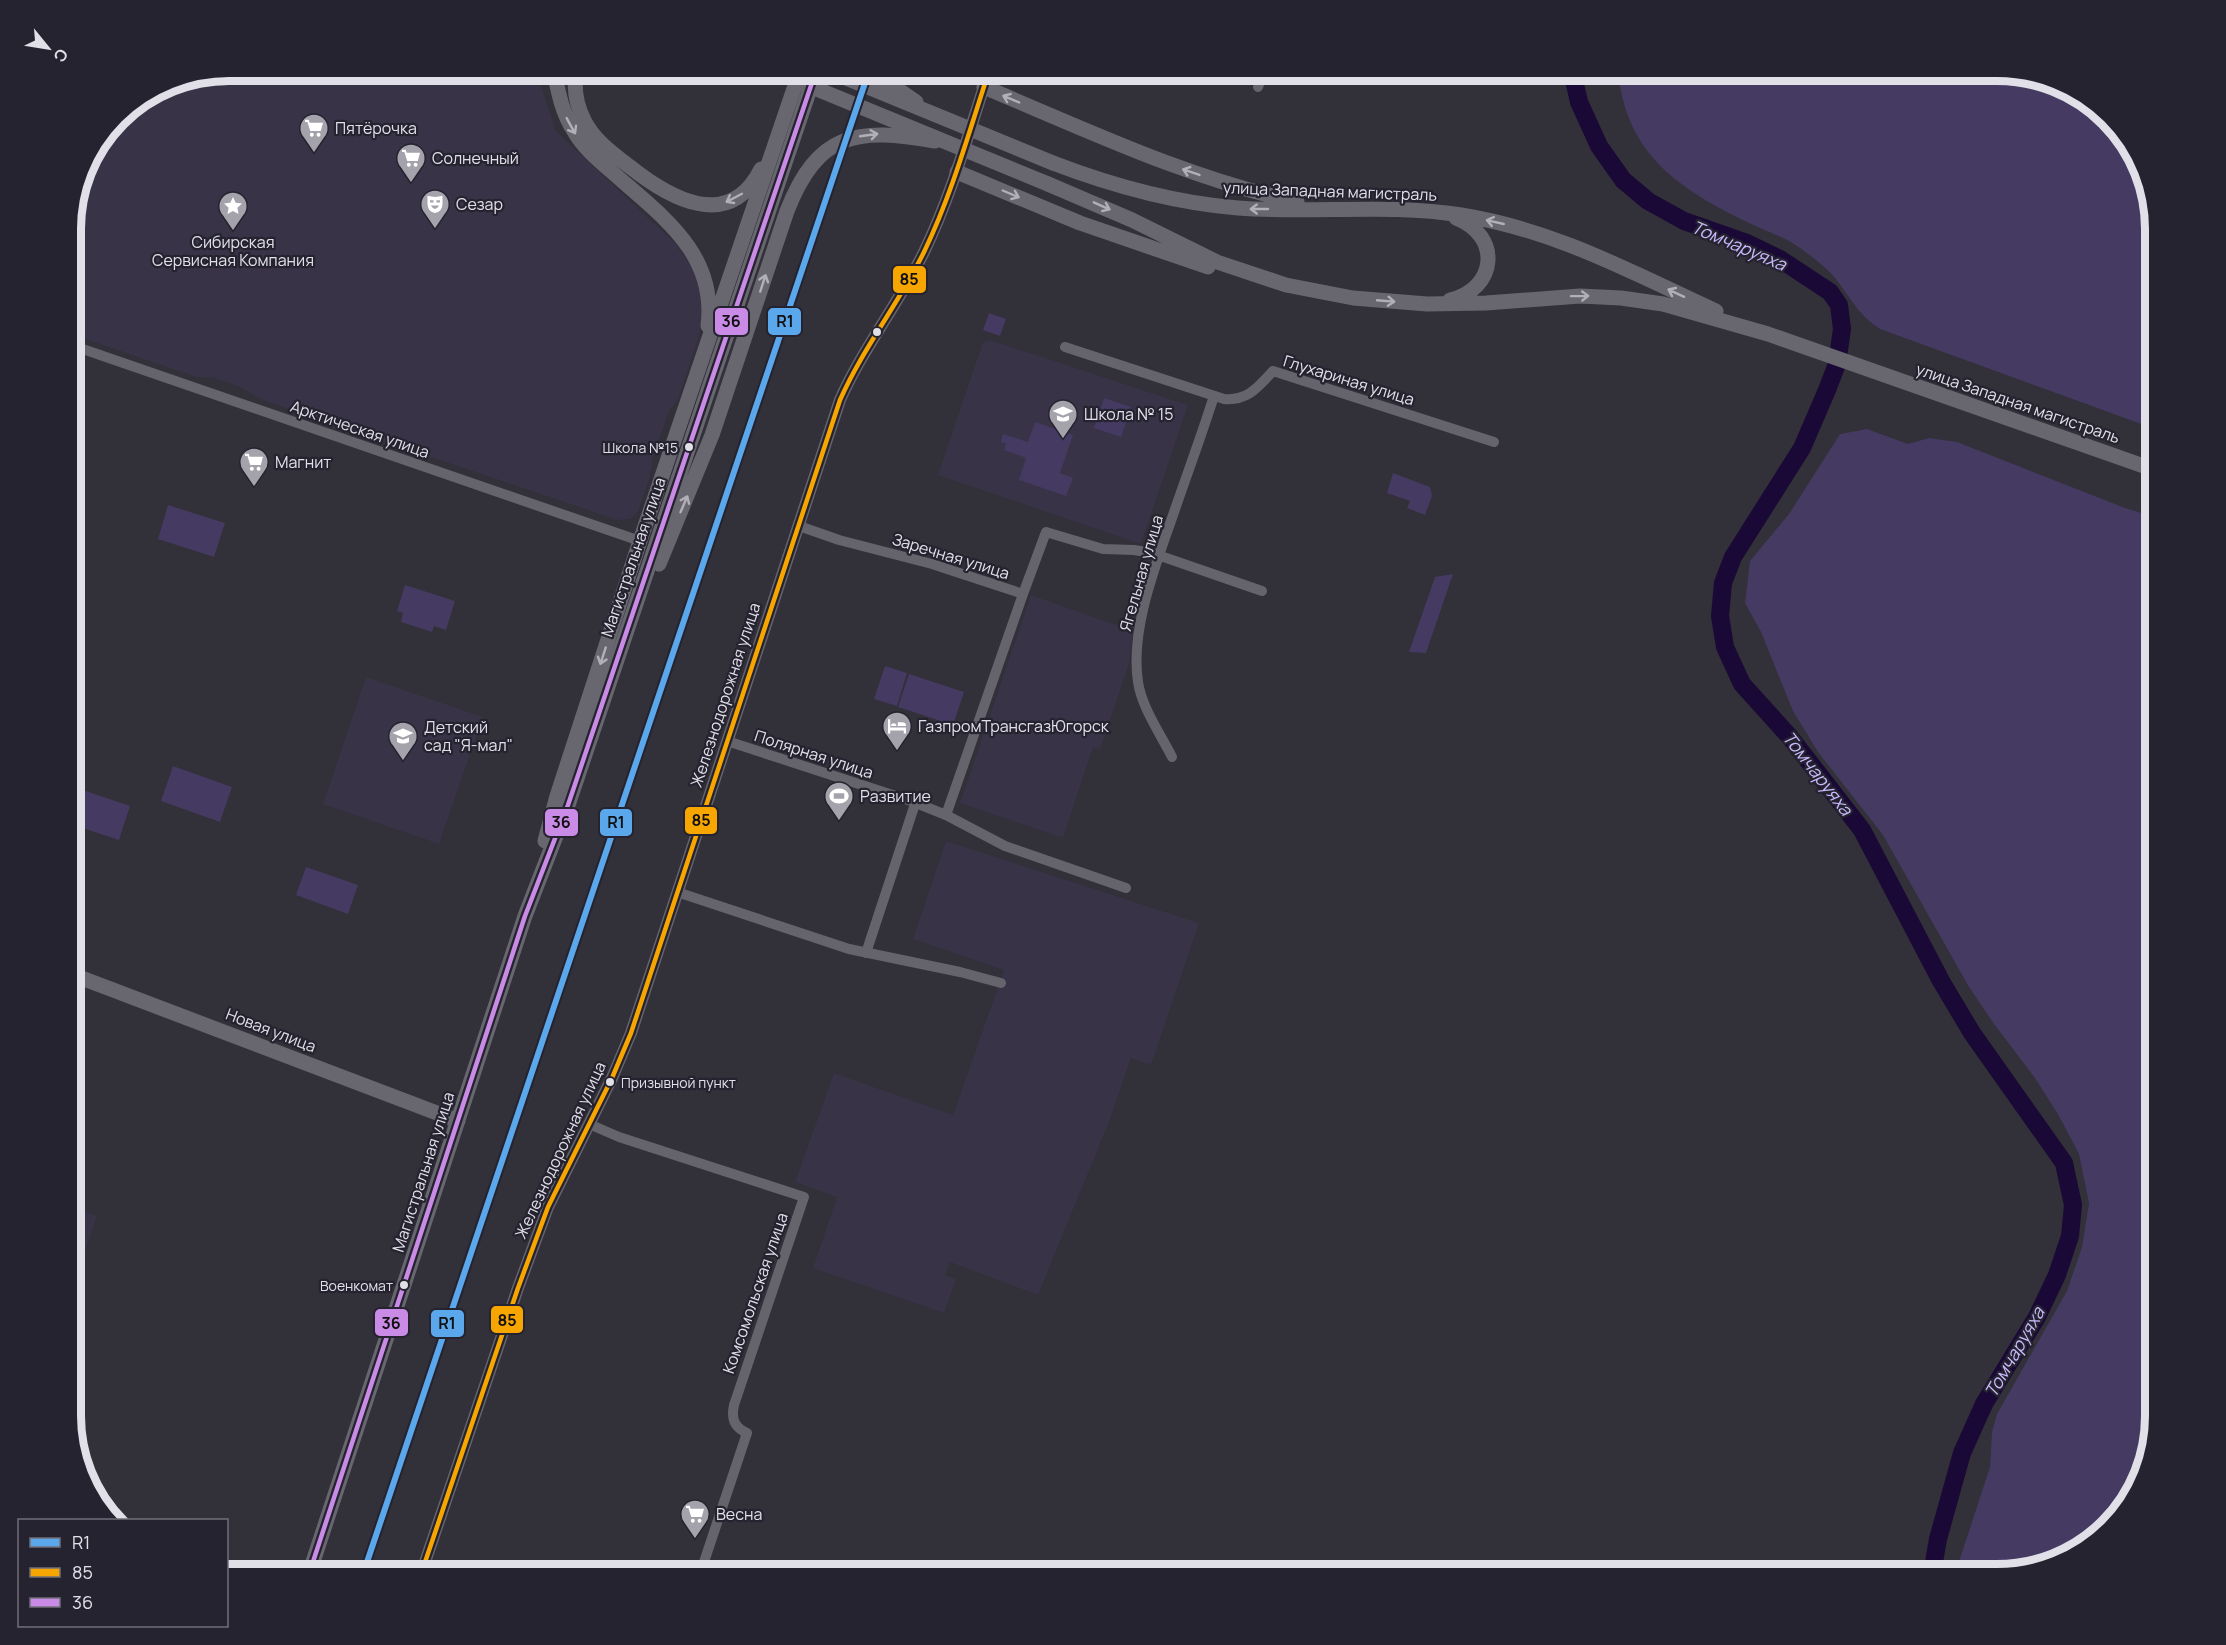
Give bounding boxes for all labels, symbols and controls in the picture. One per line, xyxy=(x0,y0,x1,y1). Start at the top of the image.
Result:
north arrow xyxy=(18,18,78,78)
text: С xyxy=(48,45,73,66)
one-way arrow xyxy=(1002,93,1021,104)
supermarket icon: Пятёрочка xyxy=(298,112,330,154)
place label: Пятёрочка xyxy=(335,117,417,139)
one-way arrow xyxy=(565,117,577,134)
one-way arrow xyxy=(858,129,878,140)
supermarket icon: Солнечный xyxy=(395,142,427,184)
place label: Солнечный xyxy=(432,147,519,169)
one-way arrow xyxy=(1182,166,1201,177)
street label: улица Западная магистраль xyxy=(1223,176,1437,206)
theatre icon: Сезар xyxy=(419,188,451,230)
one-way arrow xyxy=(1002,189,1020,200)
place icon: Сибирская Сервисная Компания xyxy=(217,190,249,232)
one-way arrow xyxy=(726,192,743,204)
place label: Сезар xyxy=(456,193,503,215)
one-way arrow xyxy=(1092,201,1110,212)
one-way arrow xyxy=(1250,203,1270,215)
water label: Томчаруяха xyxy=(1688,214,1791,276)
one-way arrow xyxy=(1486,215,1505,227)
place label: Сибирская Сервисная Компания xyxy=(152,231,314,271)
line badge: 85 xyxy=(892,265,927,294)
text: 85 xyxy=(899,268,919,290)
one-way arrow xyxy=(759,274,770,293)
one-way arrow xyxy=(1668,286,1686,298)
one-way arrow xyxy=(1570,290,1590,302)
one-way arrow xyxy=(1375,296,1395,307)
line badge: 36 xyxy=(714,307,749,336)
line badge: R1 xyxy=(767,307,802,336)
text: 36 xyxy=(721,310,741,332)
text: R1 xyxy=(776,310,794,332)
unlabelled marker xyxy=(871,326,883,338)
street label: Глухариная улица xyxy=(1281,350,1417,410)
street label: улица Западная магистраль xyxy=(1913,358,2123,448)
street label: Арктическая улица xyxy=(288,395,432,463)
school or university icon: Школа № 15 xyxy=(1047,398,1079,440)
place label: Школа № 15 xyxy=(1084,403,1173,425)
place label: Школа №15 xyxy=(603,438,678,457)
marker: Школа №15 xyxy=(683,441,695,453)
supermarket icon: Магнит xyxy=(238,446,270,488)
place label: Магнит xyxy=(275,451,331,473)
street label: Магистральная улица xyxy=(595,474,671,640)
one-way arrow xyxy=(679,495,690,513)
street label: Ягельная улица xyxy=(1114,512,1168,634)
street label: Заречная улица xyxy=(890,528,1012,584)
street label: Железнодорожная улица xyxy=(685,600,765,790)
one-way arrow xyxy=(597,646,608,665)
hotel icon: ГазпромТрансгазЮгорск xyxy=(881,710,913,752)
place label: ГазпромТрансгазЮгорск xyxy=(918,715,1110,737)
place label: Детский сад "Я-мал" xyxy=(424,716,513,756)
school or university icon: Детский сад "Я-мал" xyxy=(387,720,419,762)
street label: Полярная улица xyxy=(752,724,876,784)
water label: Томчаруяха xyxy=(1778,726,1859,821)
sports icon: Развитие xyxy=(823,780,855,822)
place label: Развитие xyxy=(860,785,931,807)
line badge: 85 xyxy=(684,806,718,835)
line badge: 36 xyxy=(544,808,579,837)
line badge: R1 xyxy=(599,808,633,837)
text: 85 xyxy=(691,809,711,831)
text: 36 xyxy=(551,811,571,833)
text: R1 xyxy=(607,811,625,833)
street label: Новая улица xyxy=(223,1003,319,1057)
street label: Железнодорожная улица xyxy=(509,1058,611,1242)
place label: Призывной пункт xyxy=(621,1073,736,1092)
marker: Призывной пункт xyxy=(604,1076,616,1088)
street label: Магистральная улица xyxy=(387,1089,459,1255)
street label: Комсомольская улица xyxy=(717,1210,793,1376)
place label: Военкомат xyxy=(320,1276,393,1295)
marker: Военкомат xyxy=(398,1279,410,1291)
water label: Томчаруяха xyxy=(1978,1302,2050,1402)
line badge: 85 xyxy=(490,1305,524,1334)
line badge: 36 xyxy=(374,1308,409,1337)
line badge: R1 xyxy=(430,1309,465,1338)
text: 85 xyxy=(497,1309,517,1331)
text: 36 xyxy=(381,1312,401,1334)
text: R1 xyxy=(438,1312,456,1334)
supermarket icon: Весна xyxy=(679,1498,711,1540)
place label: Весна xyxy=(716,1503,762,1525)
legend xyxy=(18,1519,228,1627)
text: R1 xyxy=(72,1530,90,1554)
text: 85 xyxy=(72,1560,93,1584)
text: 36 xyxy=(72,1590,93,1614)

